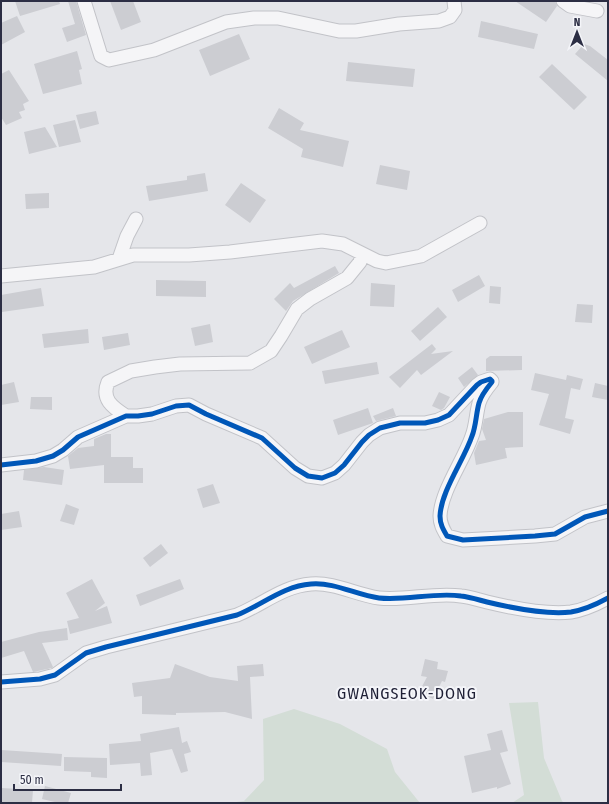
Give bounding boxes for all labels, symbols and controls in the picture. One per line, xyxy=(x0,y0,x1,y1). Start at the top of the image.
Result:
north arrow xyxy=(557,12,597,52)
text: N xyxy=(574,16,580,29)
district label: GWANGSEOK-DONG xyxy=(337,684,477,703)
scale bar xyxy=(14,766,121,792)
text: 50 m xyxy=(20,773,44,787)

